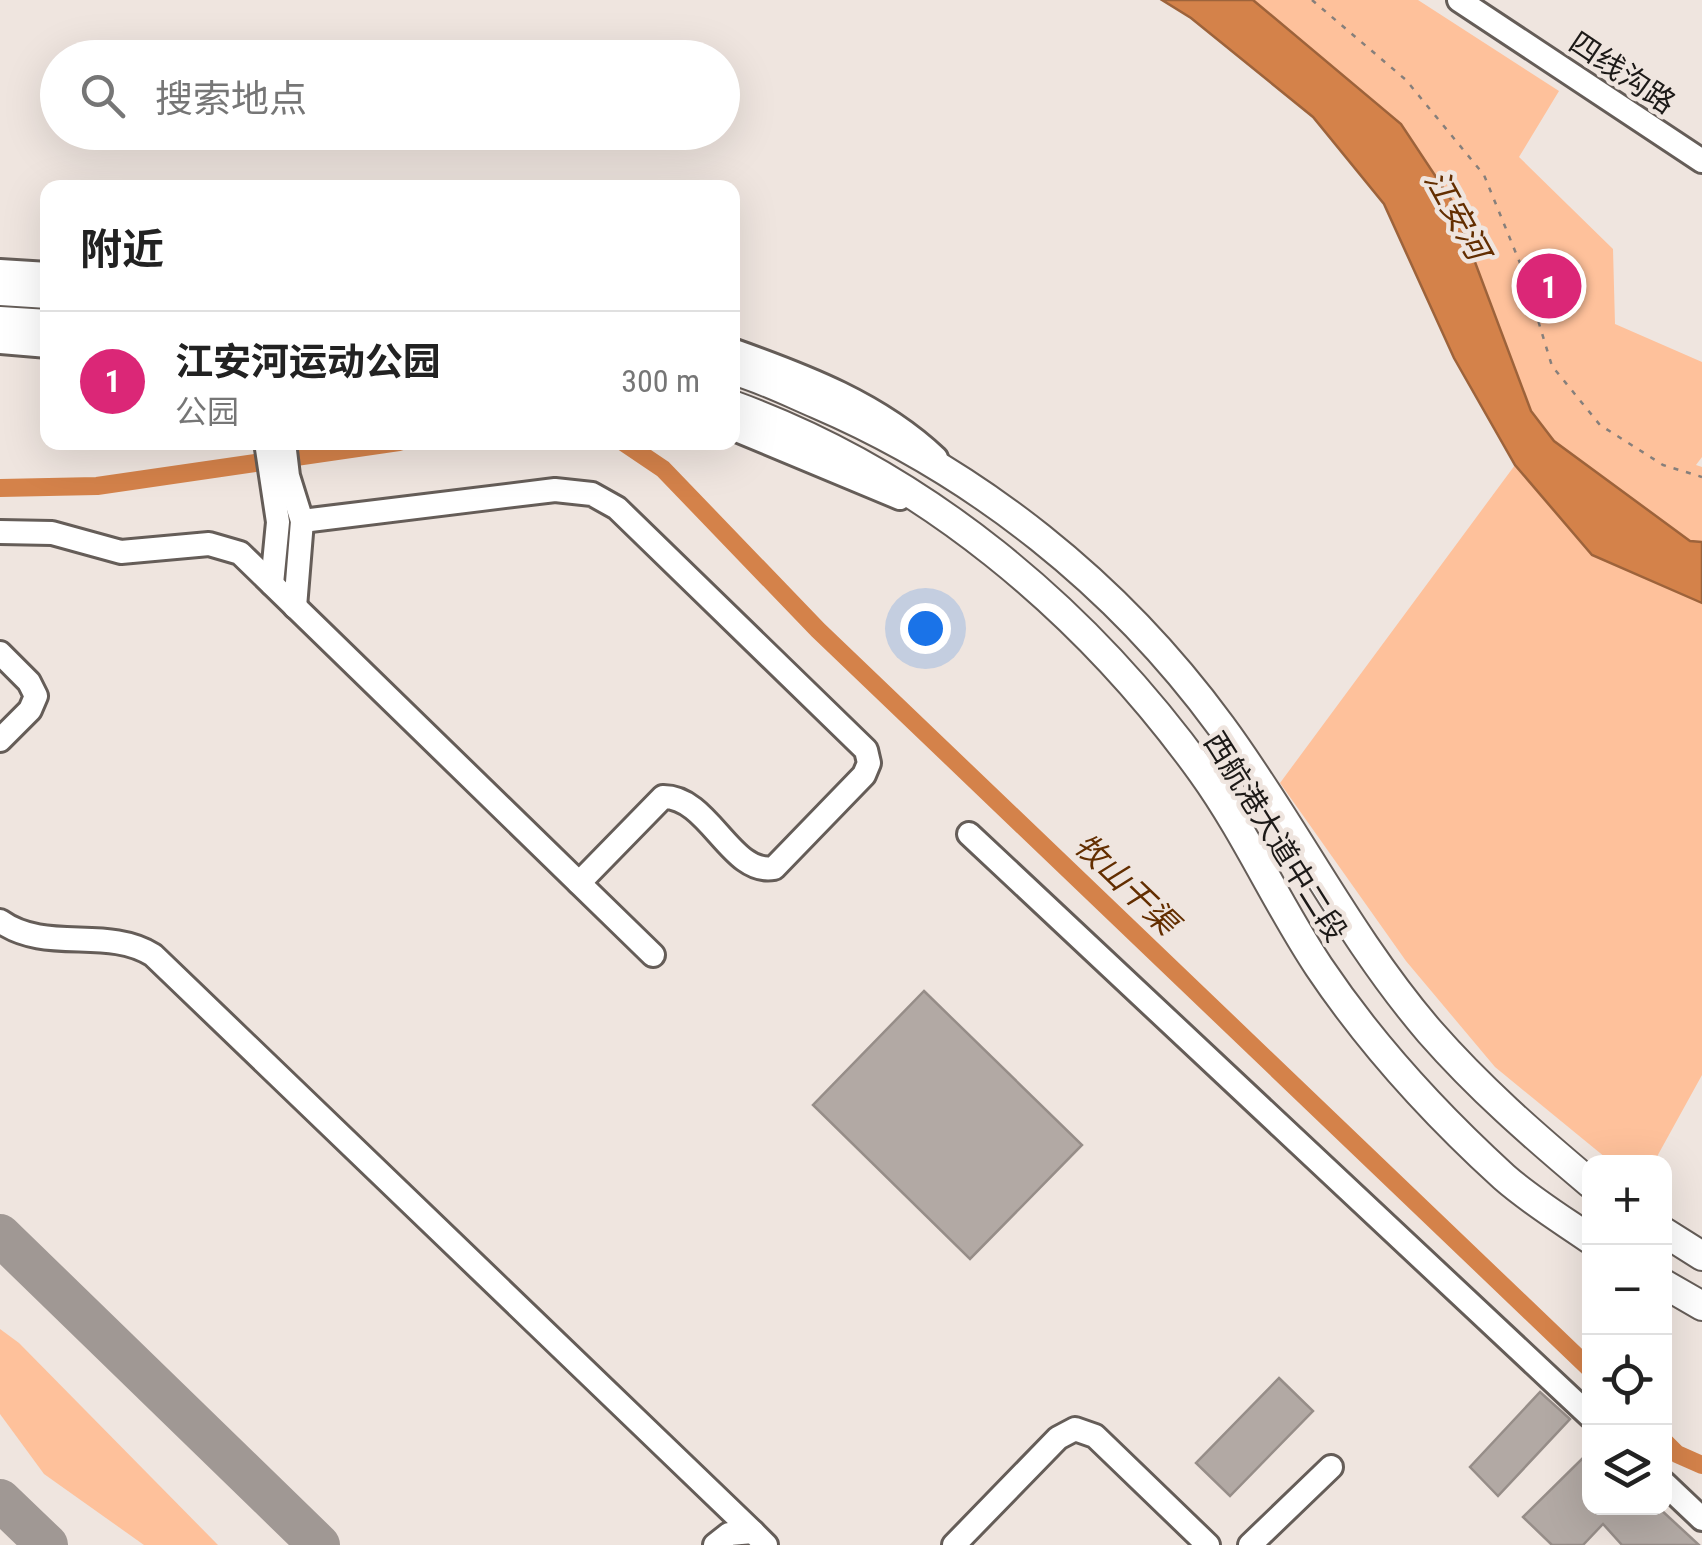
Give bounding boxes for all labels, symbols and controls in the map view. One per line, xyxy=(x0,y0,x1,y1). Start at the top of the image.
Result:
street label: 四线沟路 xyxy=(1563,25,1682,121)
search box xyxy=(40,40,740,150)
icon: search xyxy=(75,68,130,123)
text: 搜索地点 xyxy=(155,77,307,121)
water label: 江安河 xyxy=(1417,164,1500,271)
text: 附近 xyxy=(80,225,164,274)
pin: 1 xyxy=(1516,248,1582,324)
text: 江安河运动公园 xyxy=(175,340,441,384)
text: 1 xyxy=(104,362,121,400)
text: 300 m xyxy=(621,362,700,400)
text: 公园 xyxy=(175,393,239,431)
your location xyxy=(900,603,951,654)
street label: 西航港大道中二段 xyxy=(1197,726,1354,948)
water label: 牧山干渠 xyxy=(1067,826,1188,945)
map controls xyxy=(1582,1155,1672,1515)
button: + xyxy=(1582,1155,1672,1245)
button: − xyxy=(1582,1245,1672,1335)
button: locate xyxy=(1582,1335,1672,1425)
button: layers xyxy=(1582,1425,1672,1515)

